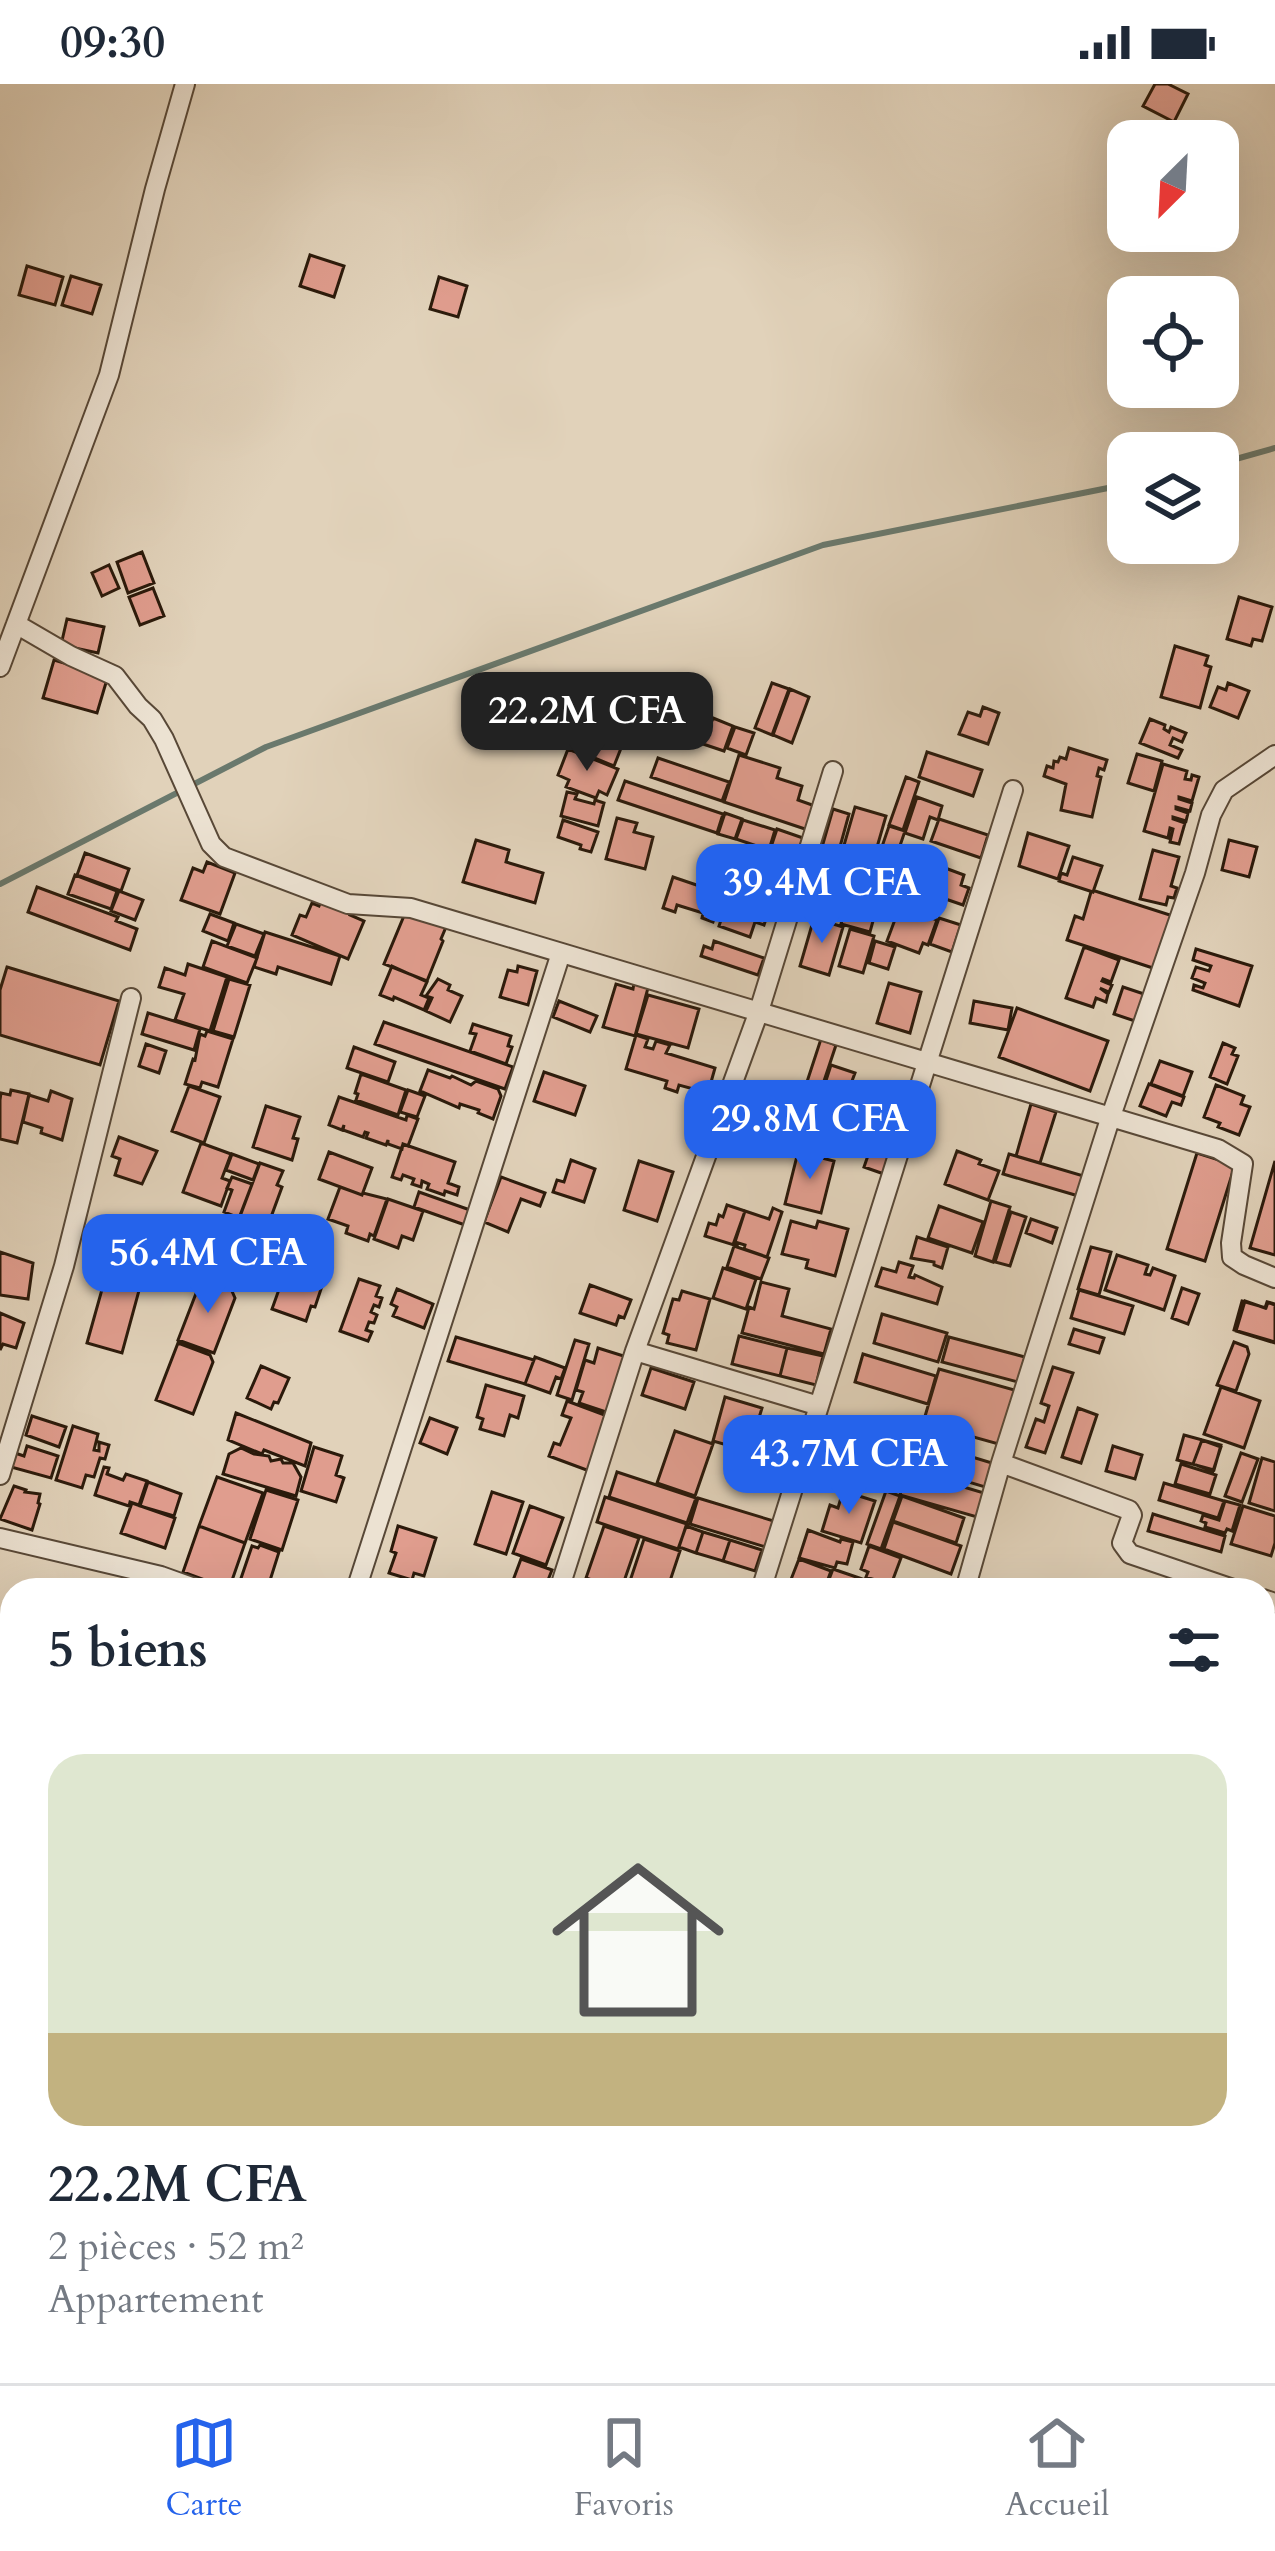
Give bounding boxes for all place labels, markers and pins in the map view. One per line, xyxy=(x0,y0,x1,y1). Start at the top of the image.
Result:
pin: 22.2M CFA xyxy=(450,672,724,774)
pin: 39.4M CFA xyxy=(685,844,959,946)
pin: 29.8M CFA xyxy=(673,1080,947,1182)
pin: 56.4M CFA xyxy=(71,1214,345,1316)
pin: 43.7M CFA xyxy=(712,1415,986,1517)

